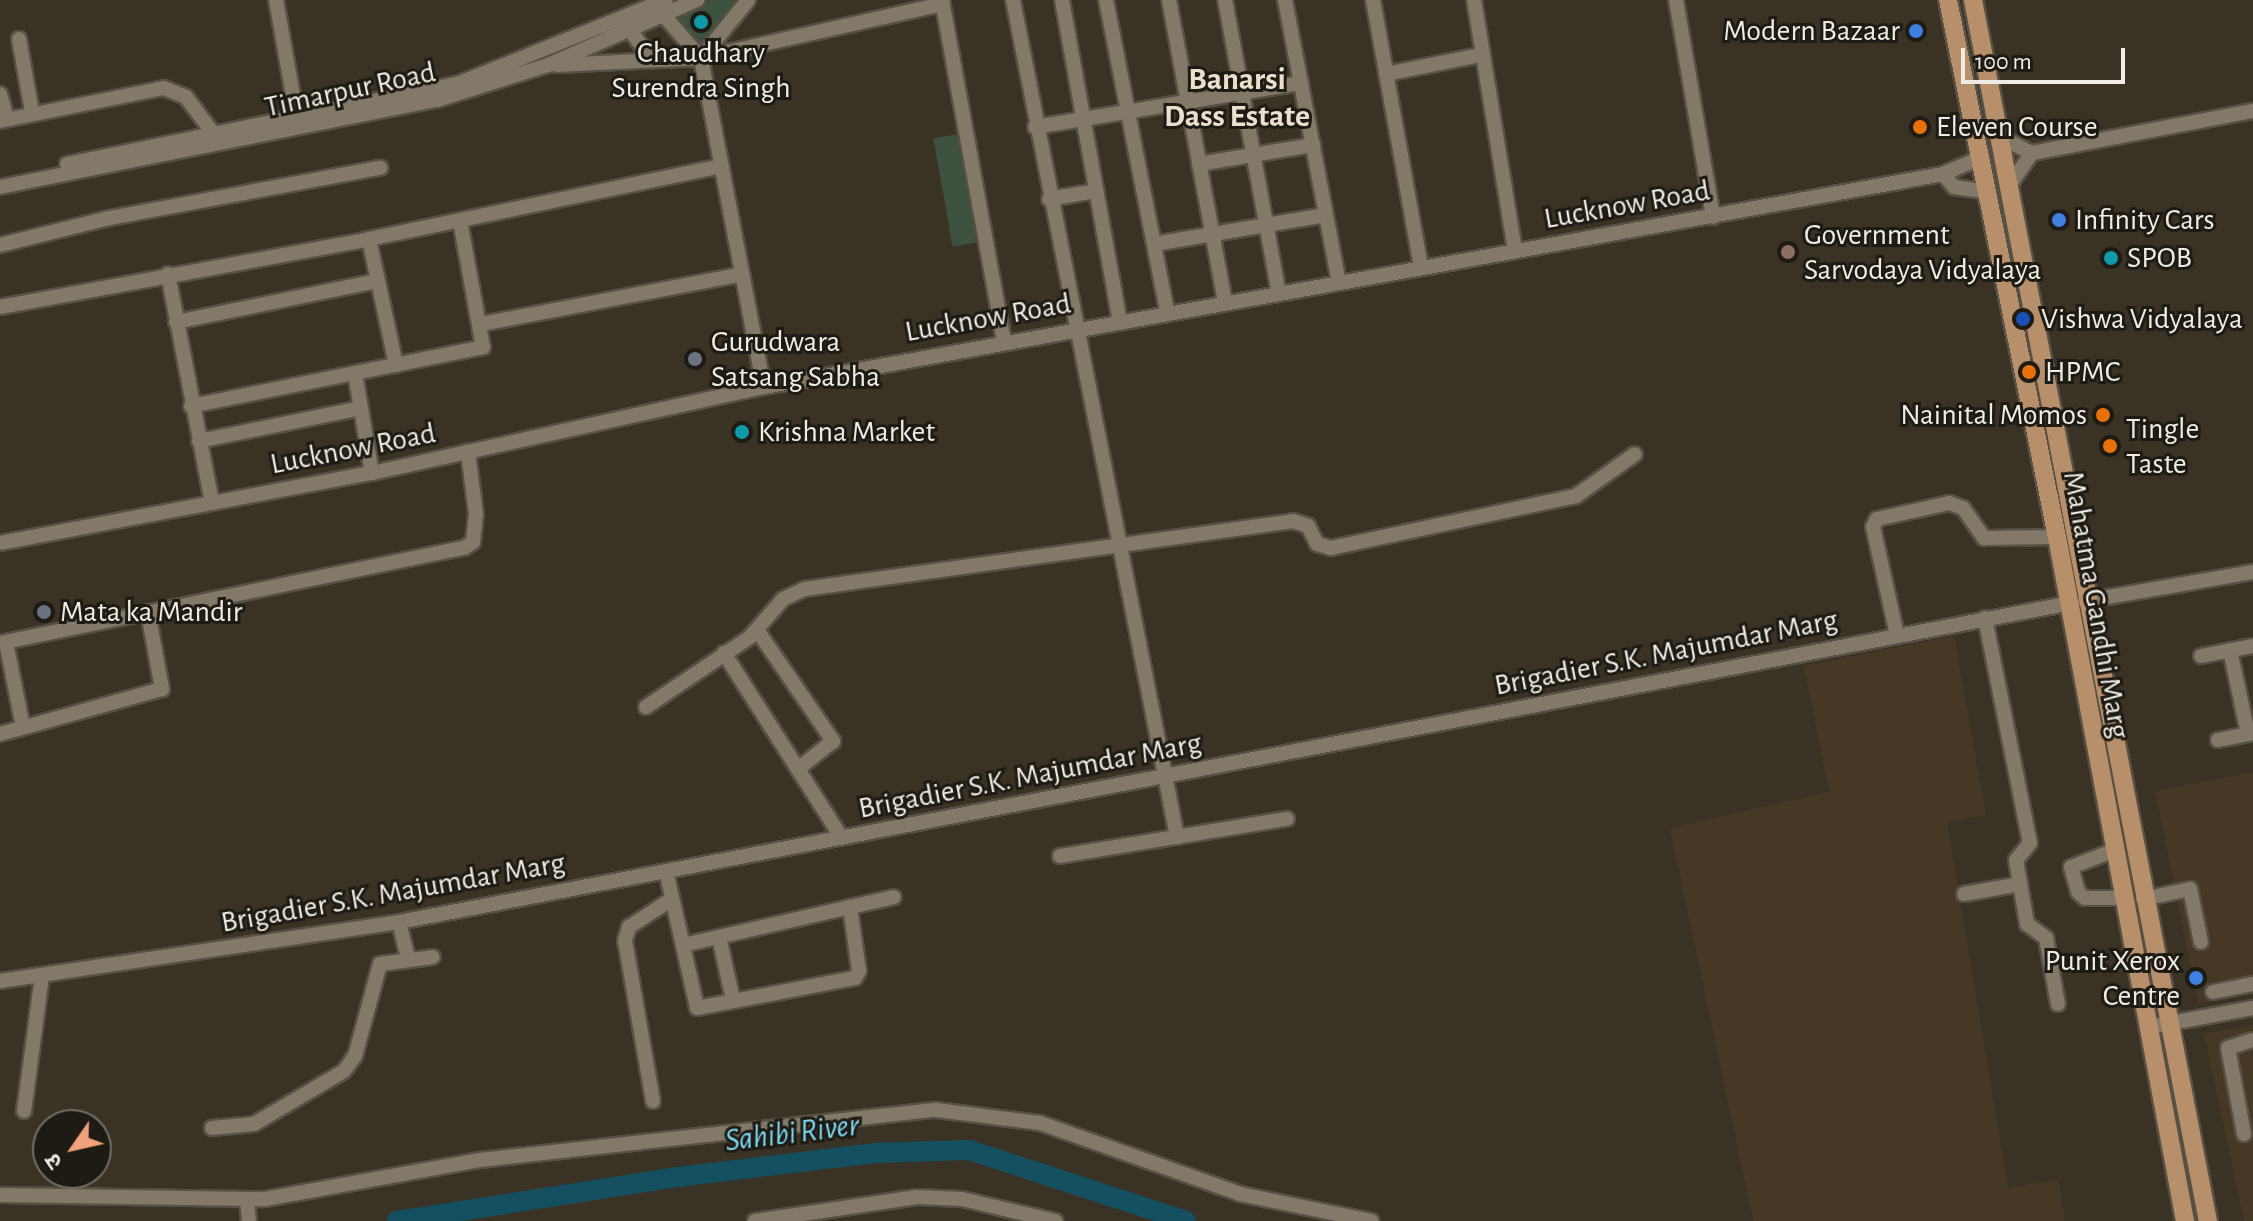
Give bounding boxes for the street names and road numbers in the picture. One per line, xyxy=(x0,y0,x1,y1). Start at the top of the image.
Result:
street label: Timarpur Road xyxy=(261,54,439,126)
street label: Lucknow Road xyxy=(1541,173,1713,237)
street label: Lucknow Road xyxy=(902,286,1074,350)
street label: Lucknow Road xyxy=(267,415,439,483)
street label: Mahatma Gandhi Marg xyxy=(2055,469,2137,741)
street label: Brigadier S.K. Majumdar Marg xyxy=(1491,602,1841,704)
street label: Brigadier S.K. Majumdar Marg xyxy=(855,725,1205,827)
street label: Brigadier S.K. Majumdar Marg xyxy=(218,845,568,941)

